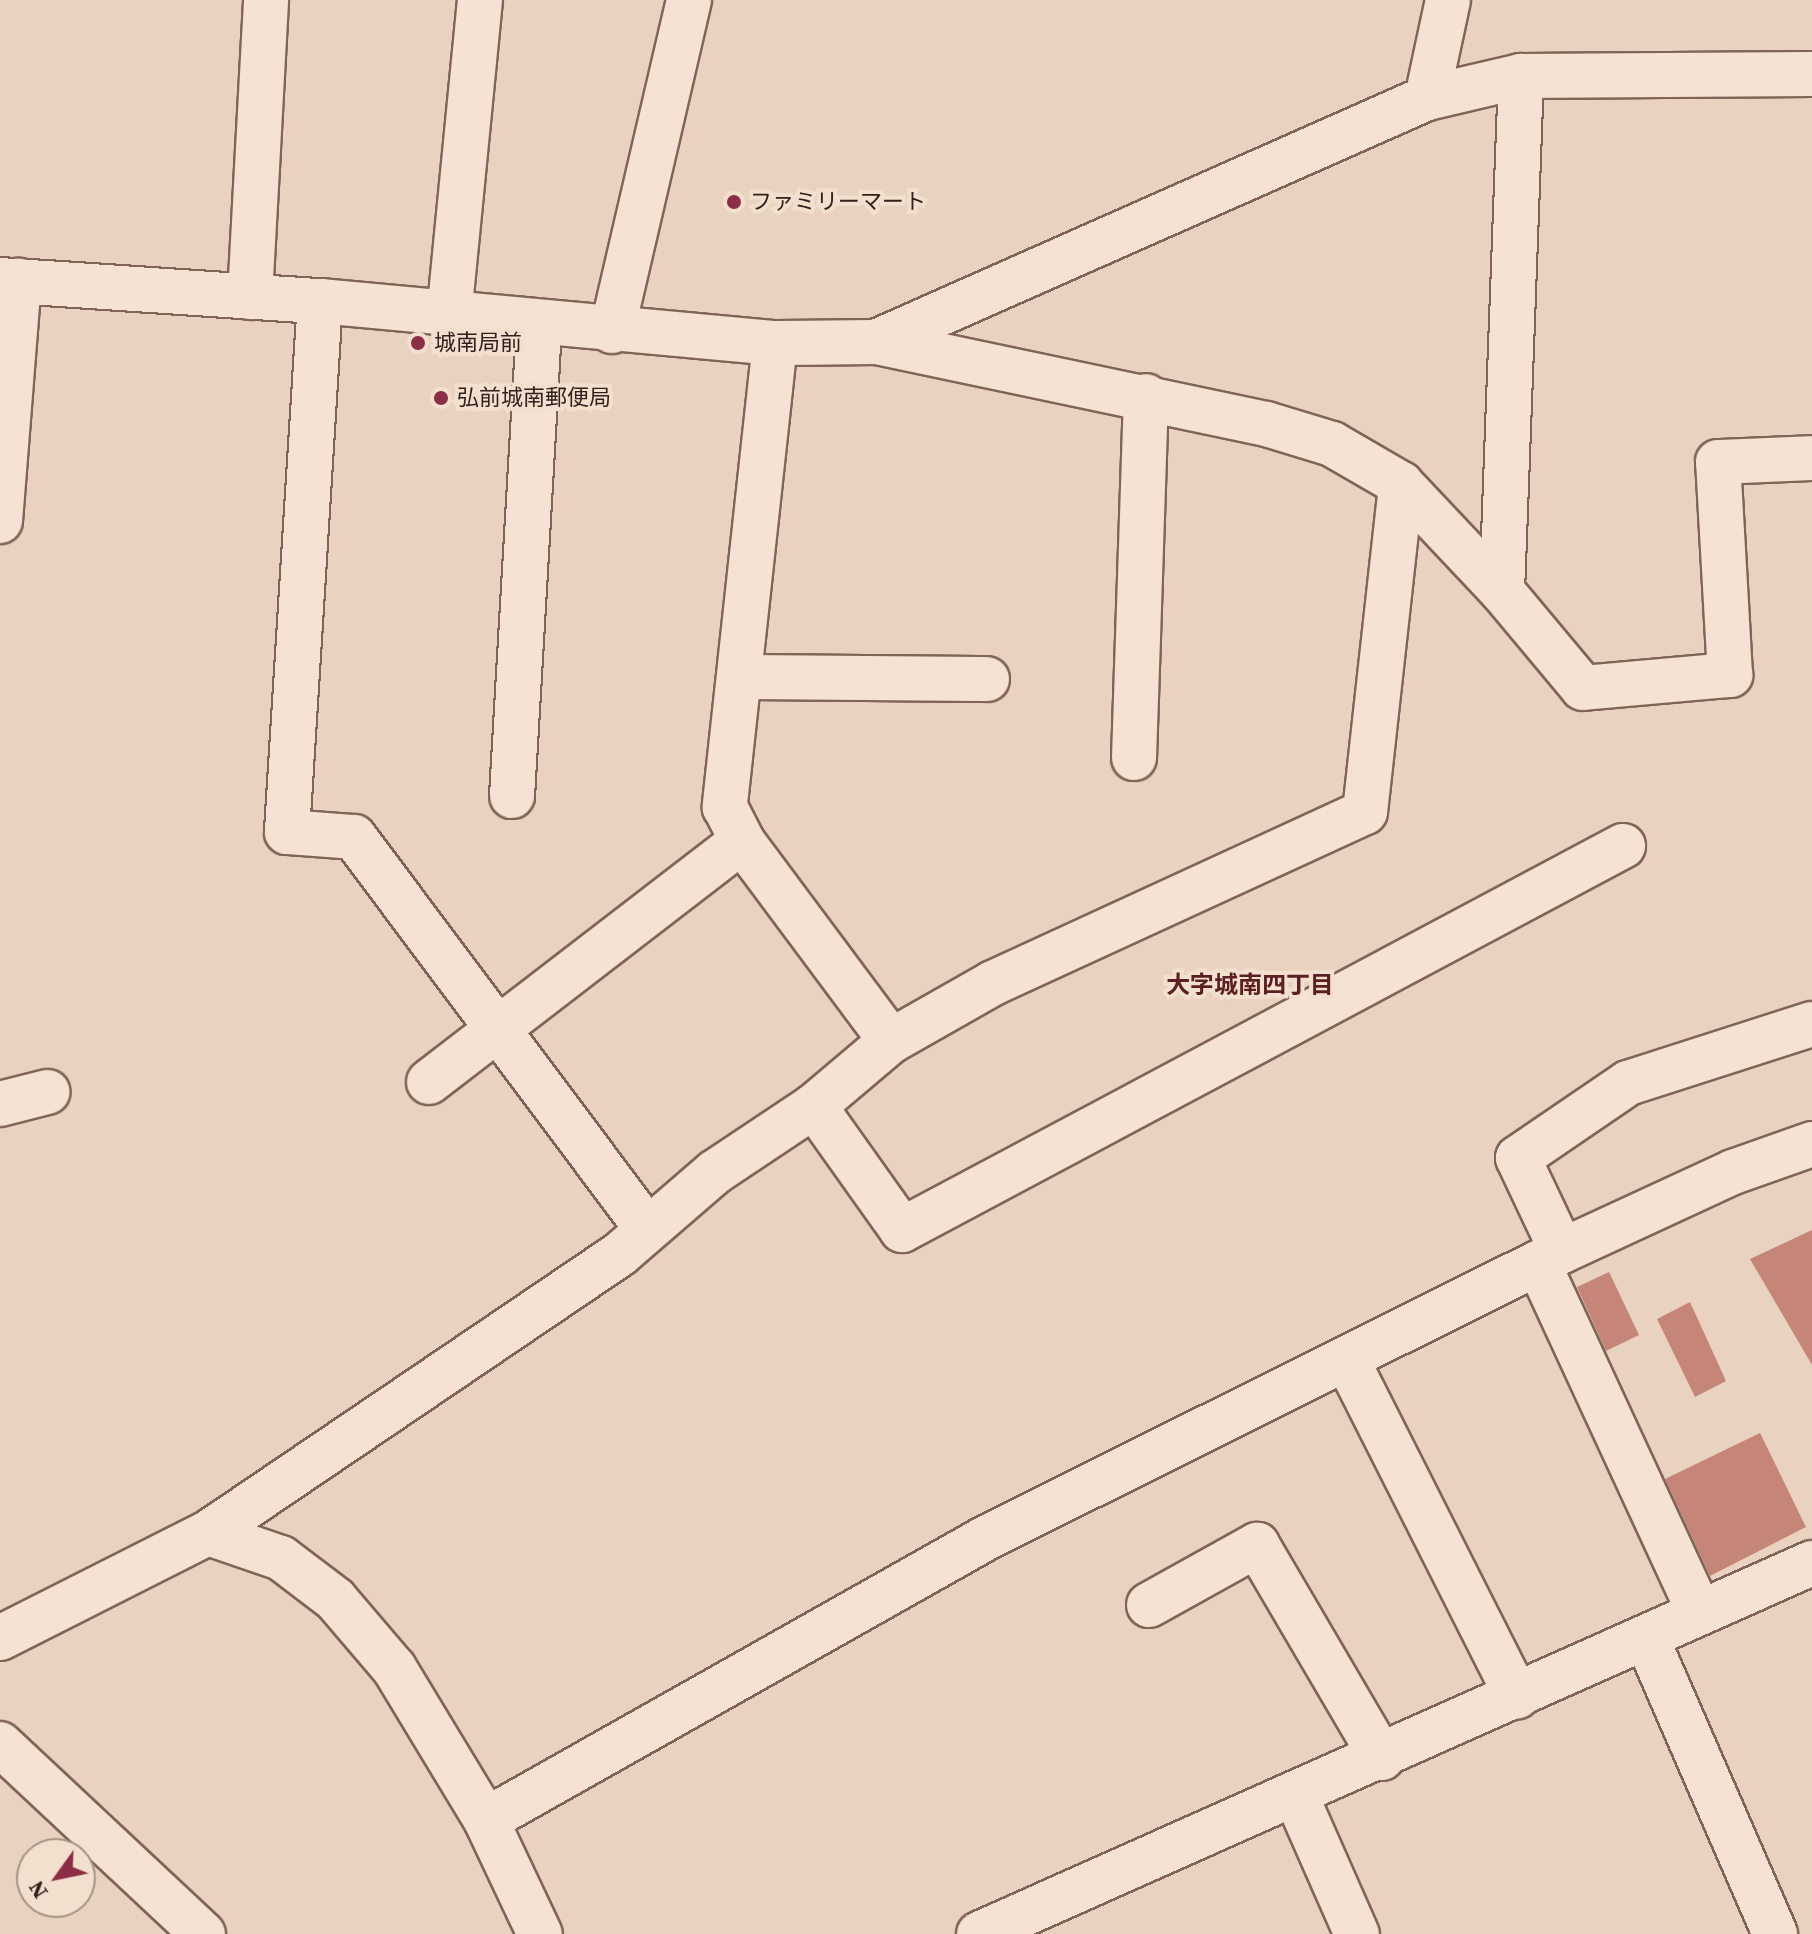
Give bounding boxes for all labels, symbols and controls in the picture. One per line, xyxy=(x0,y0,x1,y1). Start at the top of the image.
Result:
place label: ファミリーマート xyxy=(750,189,926,215)
marker: ファミリーマート xyxy=(725,193,743,211)
place label: 城南局前 xyxy=(434,330,522,356)
marker: 城南局前 xyxy=(409,334,427,352)
place label: 弘前城南郵便局 xyxy=(457,385,611,411)
marker: 弘前城南郵便局 xyxy=(432,389,450,407)
district label: 大字城南四丁目 xyxy=(1166,971,1334,999)
north arrow xyxy=(16,1838,96,1918)
text: N xyxy=(21,1875,54,1905)

